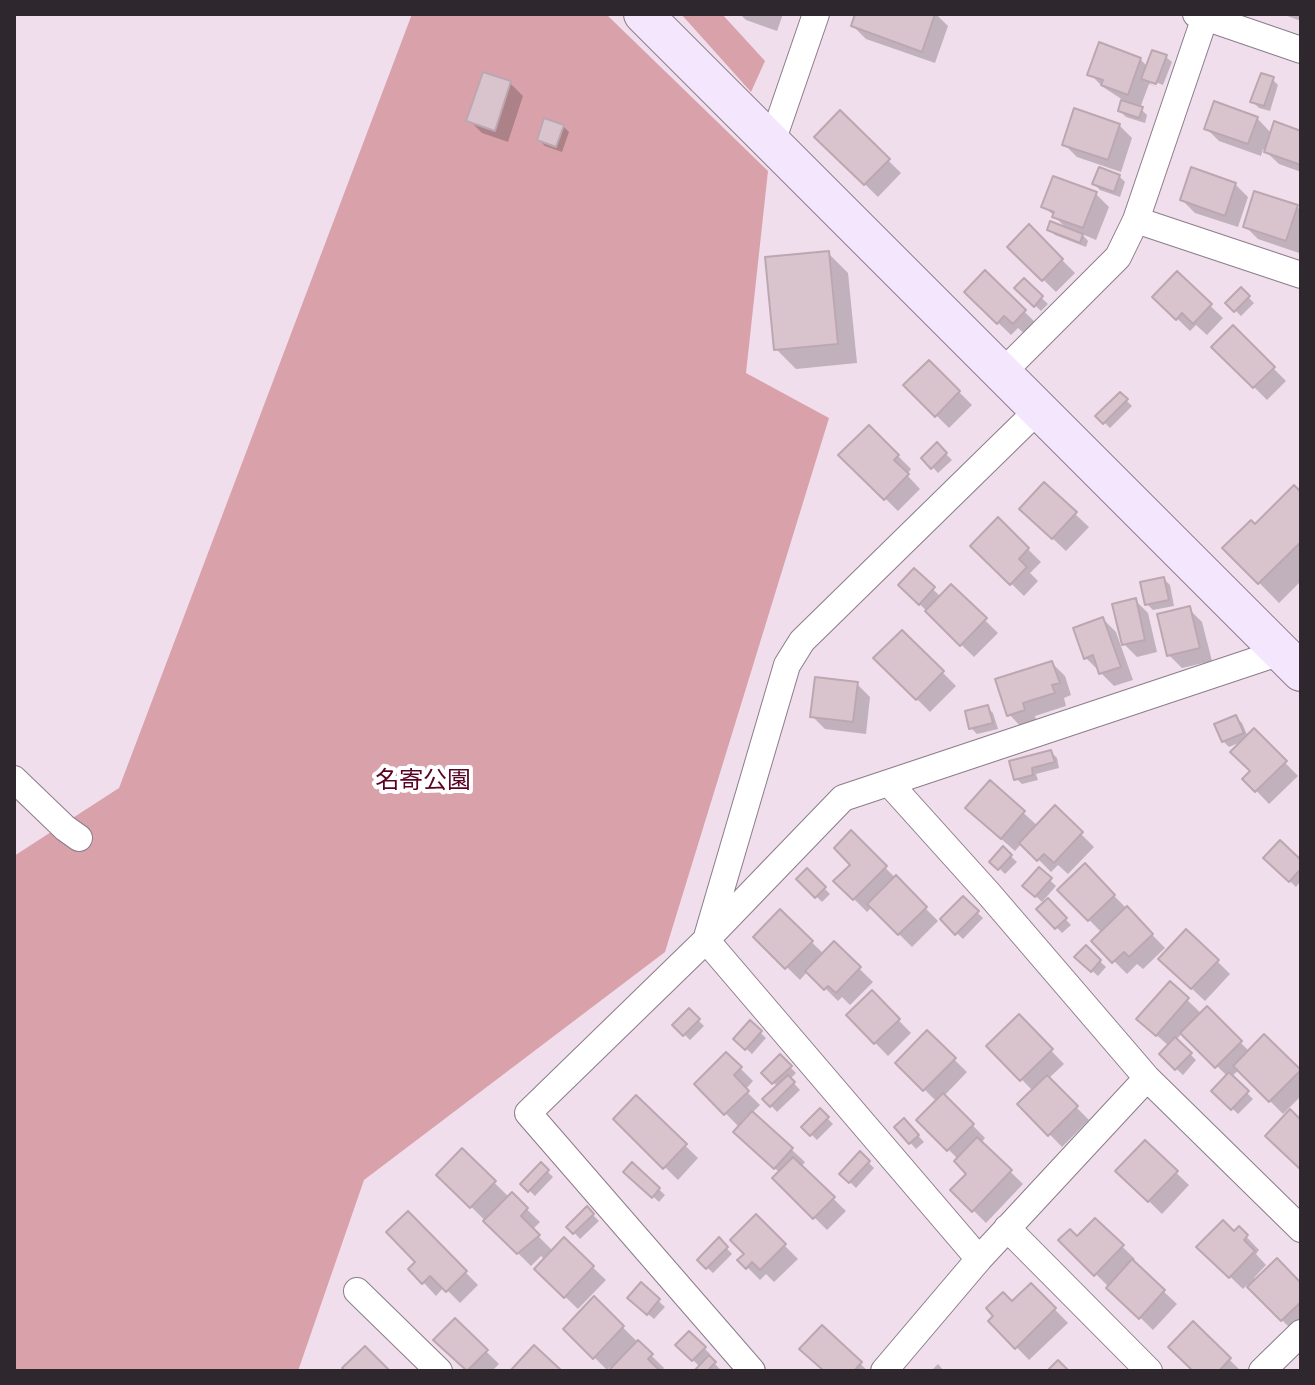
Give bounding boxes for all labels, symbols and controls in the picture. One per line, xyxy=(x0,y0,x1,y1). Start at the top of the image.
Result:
park label: 名寄公園 xyxy=(375,767,471,795)

